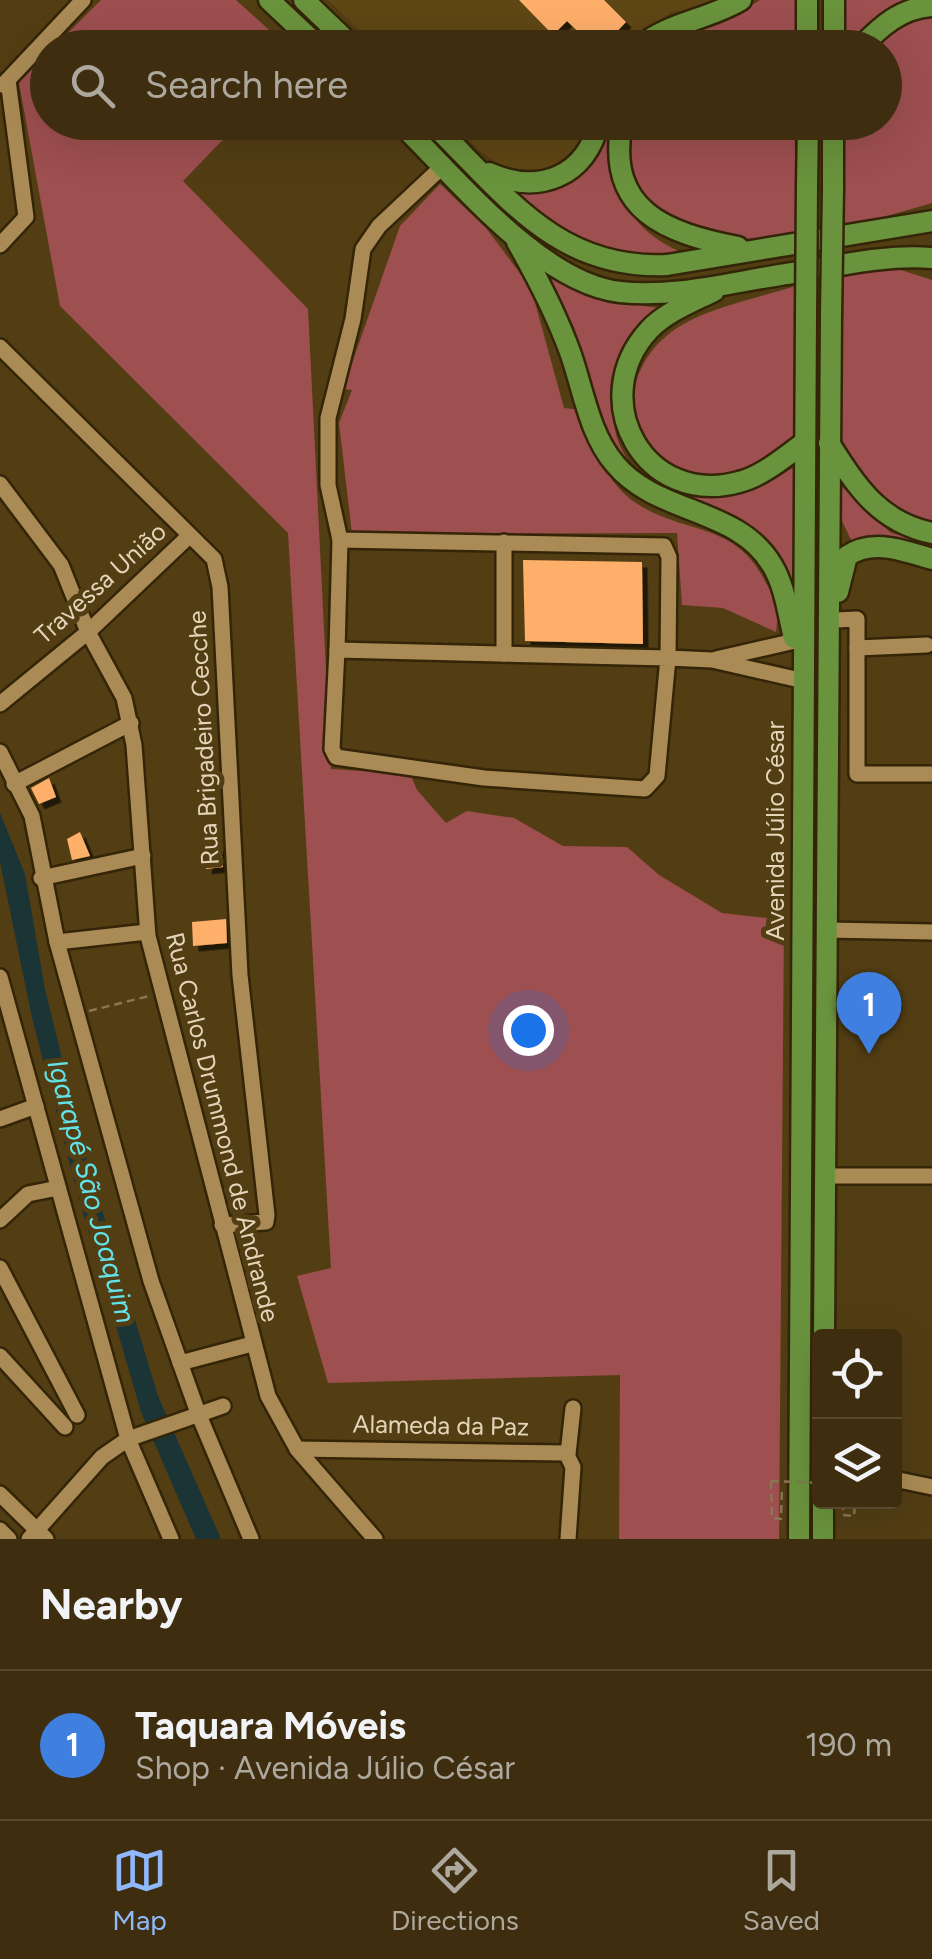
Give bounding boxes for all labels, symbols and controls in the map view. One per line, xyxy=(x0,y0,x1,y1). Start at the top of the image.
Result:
search box xyxy=(30,30,902,140)
icon: search xyxy=(65,58,120,113)
text: Search here xyxy=(145,62,348,108)
street label: Travessa União xyxy=(28,516,172,650)
street label: Rua Brigadeiro Cecche xyxy=(181,610,225,866)
street label: Avenida Júlio César xyxy=(760,721,790,941)
street label: Rua Carlos Drummond de Andrande xyxy=(160,929,286,1325)
pin: 1 xyxy=(836,972,902,1054)
your location xyxy=(503,1005,554,1056)
water label: Igarapé São Joaquim xyxy=(40,1055,144,1327)
map controls xyxy=(812,1329,902,1509)
button: locate xyxy=(812,1329,902,1419)
street label: Alameda da Paz xyxy=(352,1408,530,1442)
button: layers xyxy=(812,1419,902,1509)
text: Nearby xyxy=(40,1579,182,1630)
text: Taquara Móveis xyxy=(135,1703,406,1749)
text: 1 xyxy=(66,1726,79,1764)
text: 190 m xyxy=(805,1726,892,1764)
text: Shop · Avenida Júlio César xyxy=(135,1749,515,1787)
tab: Map xyxy=(112,1843,167,1937)
tab: Directions xyxy=(391,1843,519,1937)
tab: Saved xyxy=(743,1843,820,1937)

